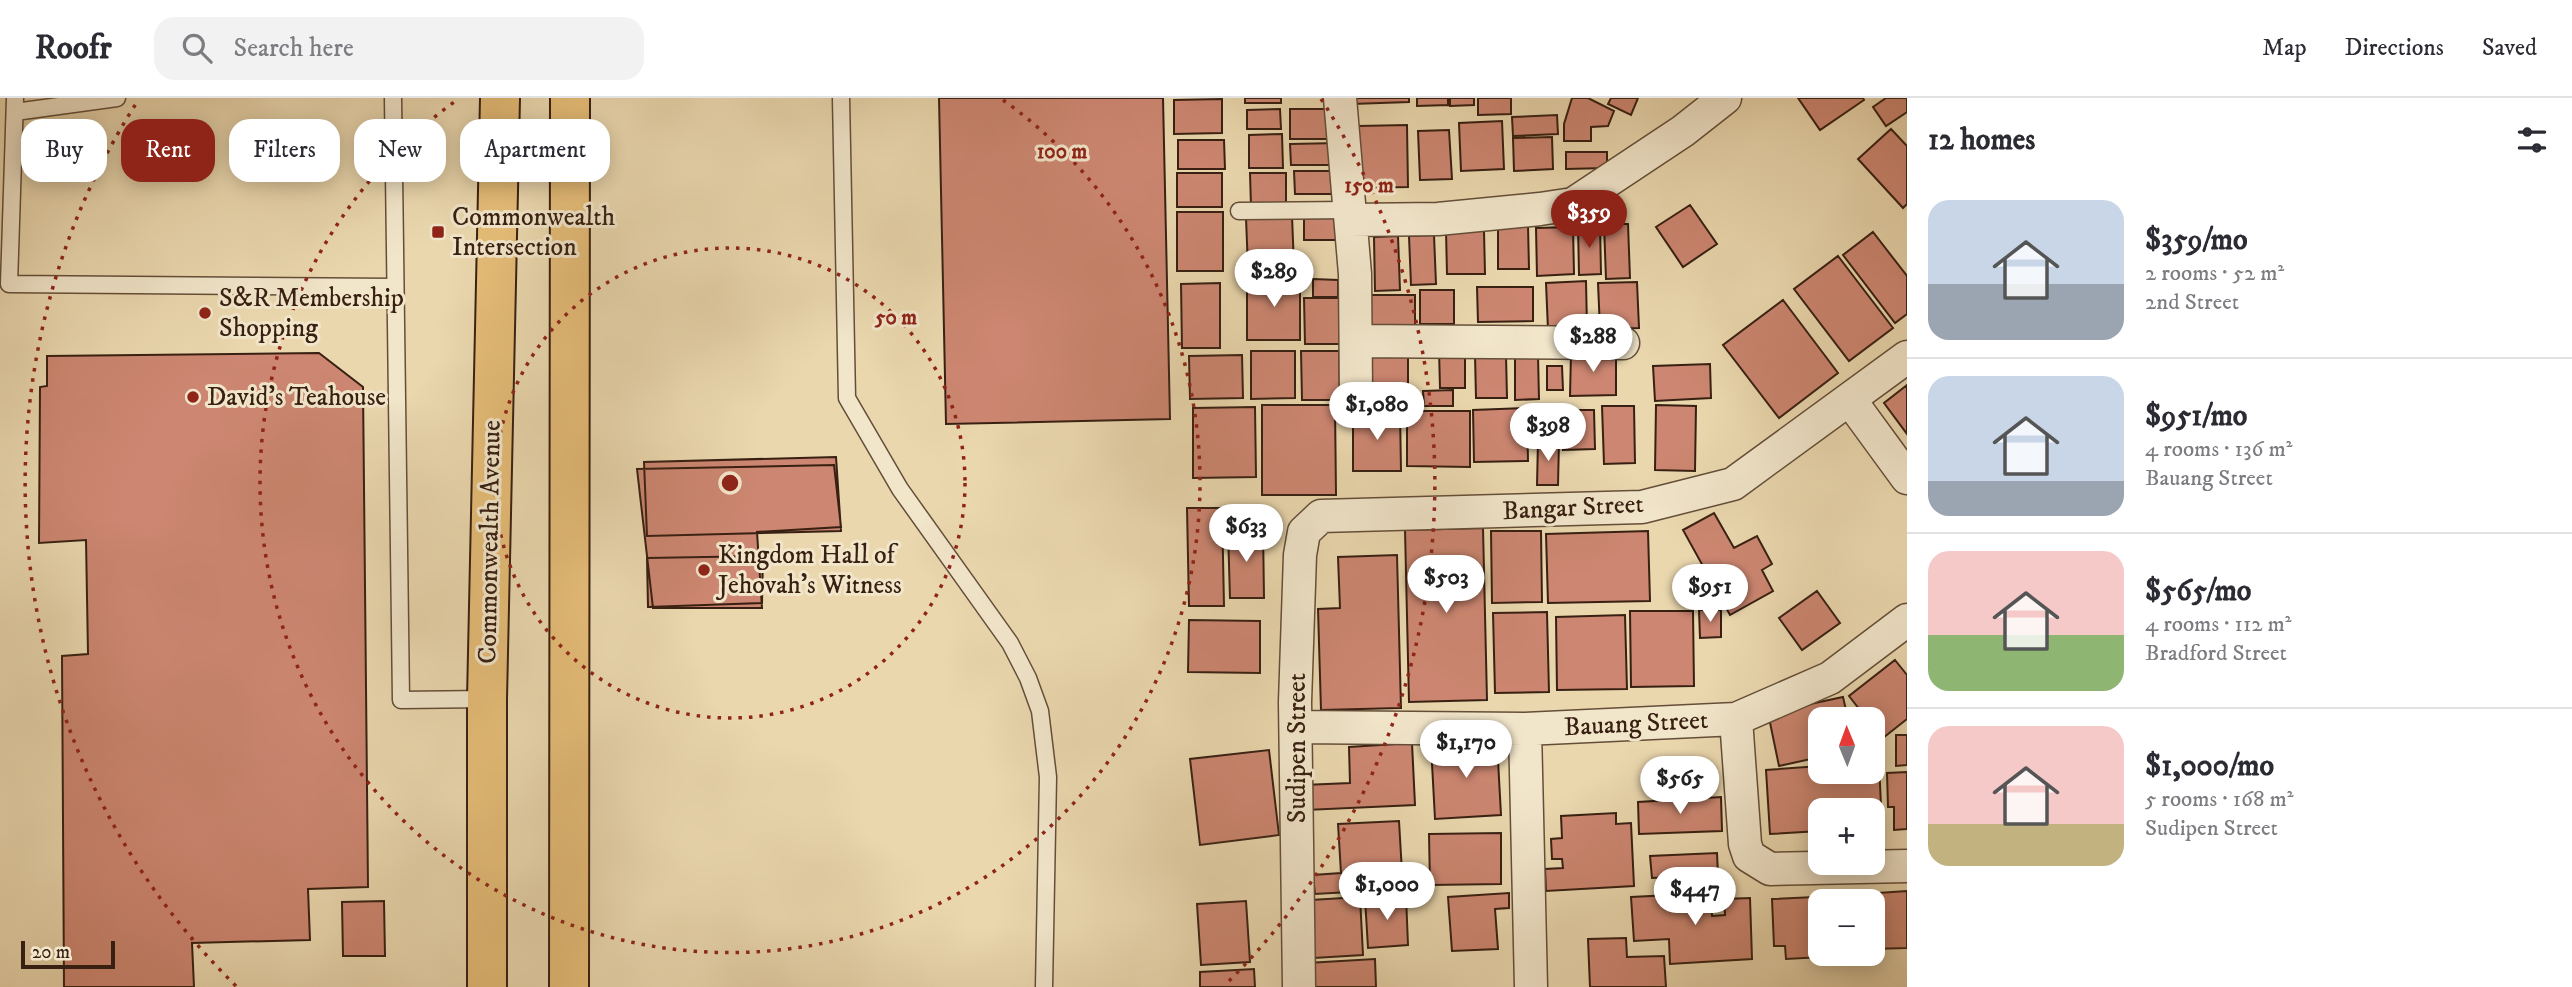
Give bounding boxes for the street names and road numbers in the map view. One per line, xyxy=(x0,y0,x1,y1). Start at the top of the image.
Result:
street label: Commonwealth Avenue xyxy=(471,420,509,664)
street label: Bangar Street xyxy=(1501,488,1645,528)
street label: Sudipen Street xyxy=(1281,673,1314,823)
street label: Bauang Street xyxy=(1563,704,1709,744)

